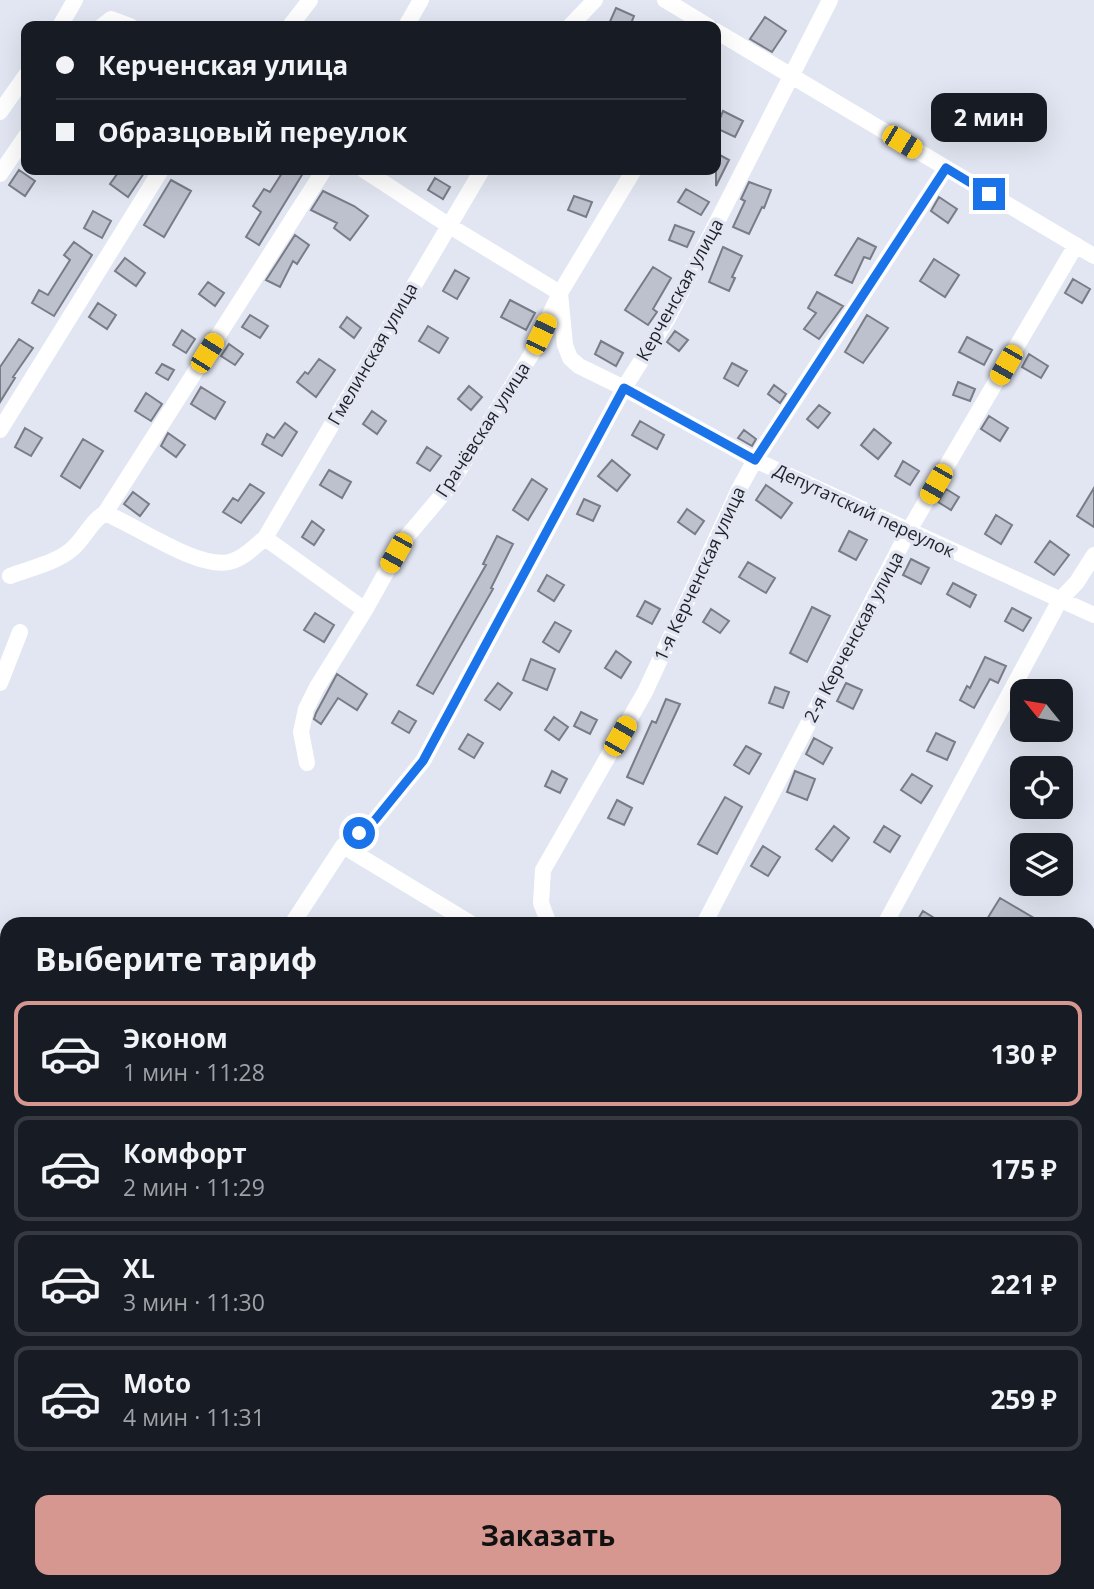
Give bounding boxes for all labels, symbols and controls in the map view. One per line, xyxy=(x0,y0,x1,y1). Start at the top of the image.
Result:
text: Керченская улица xyxy=(98,47,348,83)
callout: 2 мин xyxy=(931,92,1047,142)
text: 2 мин xyxy=(954,101,1024,133)
text: Образцовый переулок xyxy=(98,114,407,150)
car xyxy=(879,122,926,162)
route end xyxy=(973,178,1005,210)
street label: Керченская улица xyxy=(630,214,728,365)
street label: Гмелинская улица xyxy=(322,278,423,429)
car xyxy=(523,311,560,357)
car xyxy=(187,330,228,376)
car xyxy=(987,342,1026,388)
street label: Грачёвская улица xyxy=(430,357,535,502)
street label: Депутатский переулок xyxy=(770,458,959,563)
car xyxy=(917,461,956,507)
street label: 1-я Керченская улица xyxy=(648,482,750,665)
car xyxy=(377,530,416,576)
street label: 2-я Керченская улица xyxy=(798,547,908,726)
north arrow xyxy=(1010,679,1073,742)
map controls xyxy=(1010,679,1073,896)
car xyxy=(601,713,640,759)
button: locate xyxy=(1010,756,1073,819)
route start xyxy=(343,817,375,849)
button: layers xyxy=(1010,833,1073,896)
text: Выберите тариф xyxy=(35,937,317,980)
text: Эконом xyxy=(123,1020,228,1056)
icon: car xyxy=(39,1022,102,1085)
text: 130 ₽ xyxy=(991,1036,1057,1072)
text: 1 мин · 11:28 xyxy=(123,1056,265,1088)
text: Комфорт xyxy=(123,1135,247,1171)
icon: car xyxy=(39,1137,102,1200)
text: 175 ₽ xyxy=(991,1151,1057,1187)
text: 2 мин · 11:29 xyxy=(123,1171,265,1203)
text: XL xyxy=(123,1250,155,1286)
icon: car xyxy=(39,1252,102,1315)
text: 221 ₽ xyxy=(991,1266,1057,1302)
text: 3 мин · 11:30 xyxy=(123,1286,265,1318)
text: Moto xyxy=(123,1365,191,1401)
icon: car xyxy=(39,1367,102,1430)
text: 259 ₽ xyxy=(991,1381,1057,1417)
text: 4 мин · 11:31 xyxy=(123,1401,265,1433)
button: Заказать xyxy=(35,1495,1061,1575)

